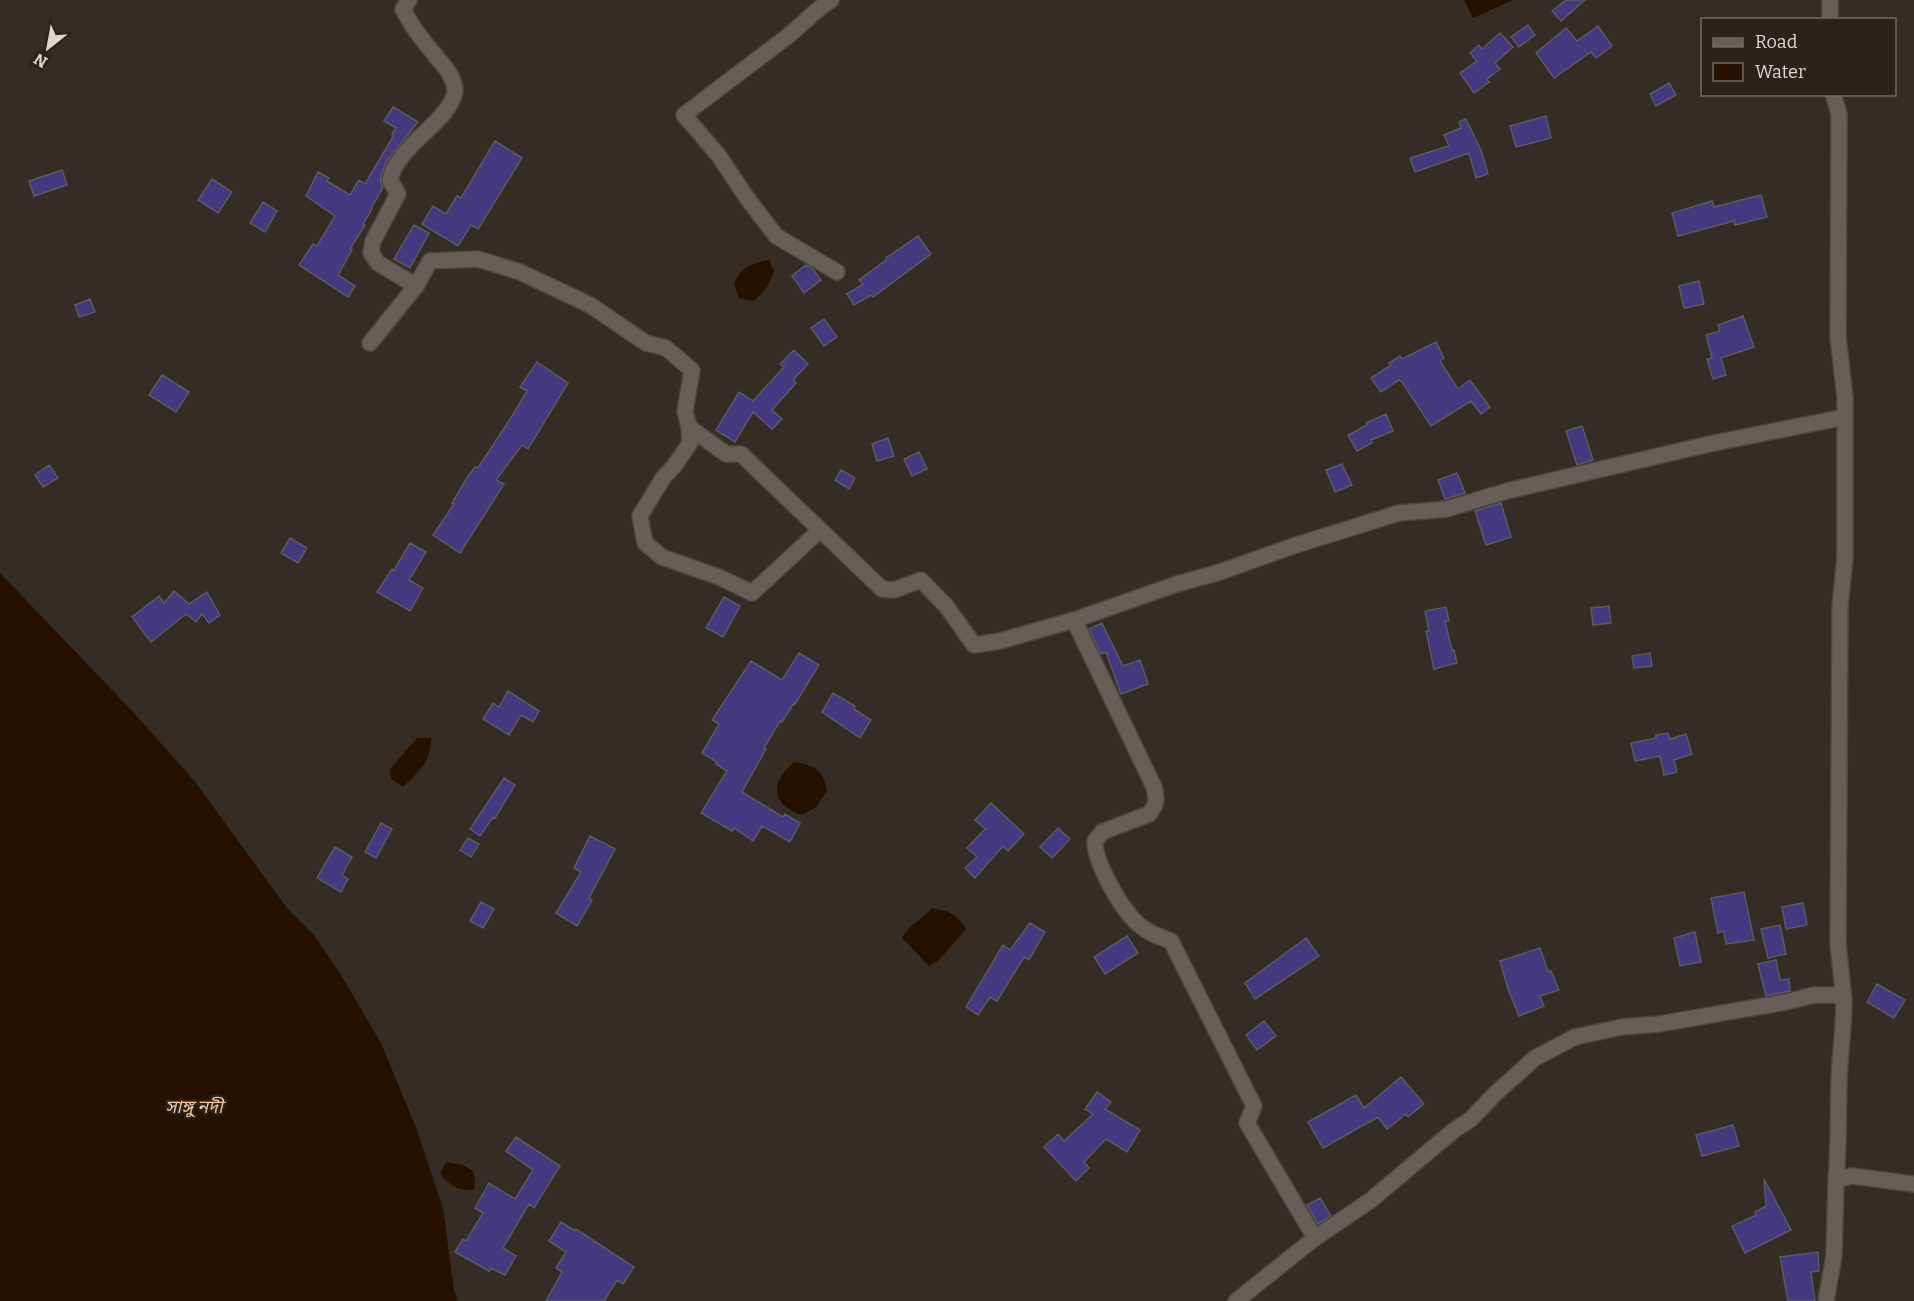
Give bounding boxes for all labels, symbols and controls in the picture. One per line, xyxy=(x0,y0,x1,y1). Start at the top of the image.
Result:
north arrow xyxy=(18,18,78,78)
legend xyxy=(1701,18,1896,96)
text: Road xyxy=(1755,31,1798,53)
text: N xyxy=(30,49,51,72)
text: Water xyxy=(1755,61,1806,83)
water label: সাঙ্গু নদী xyxy=(165,1096,226,1118)

